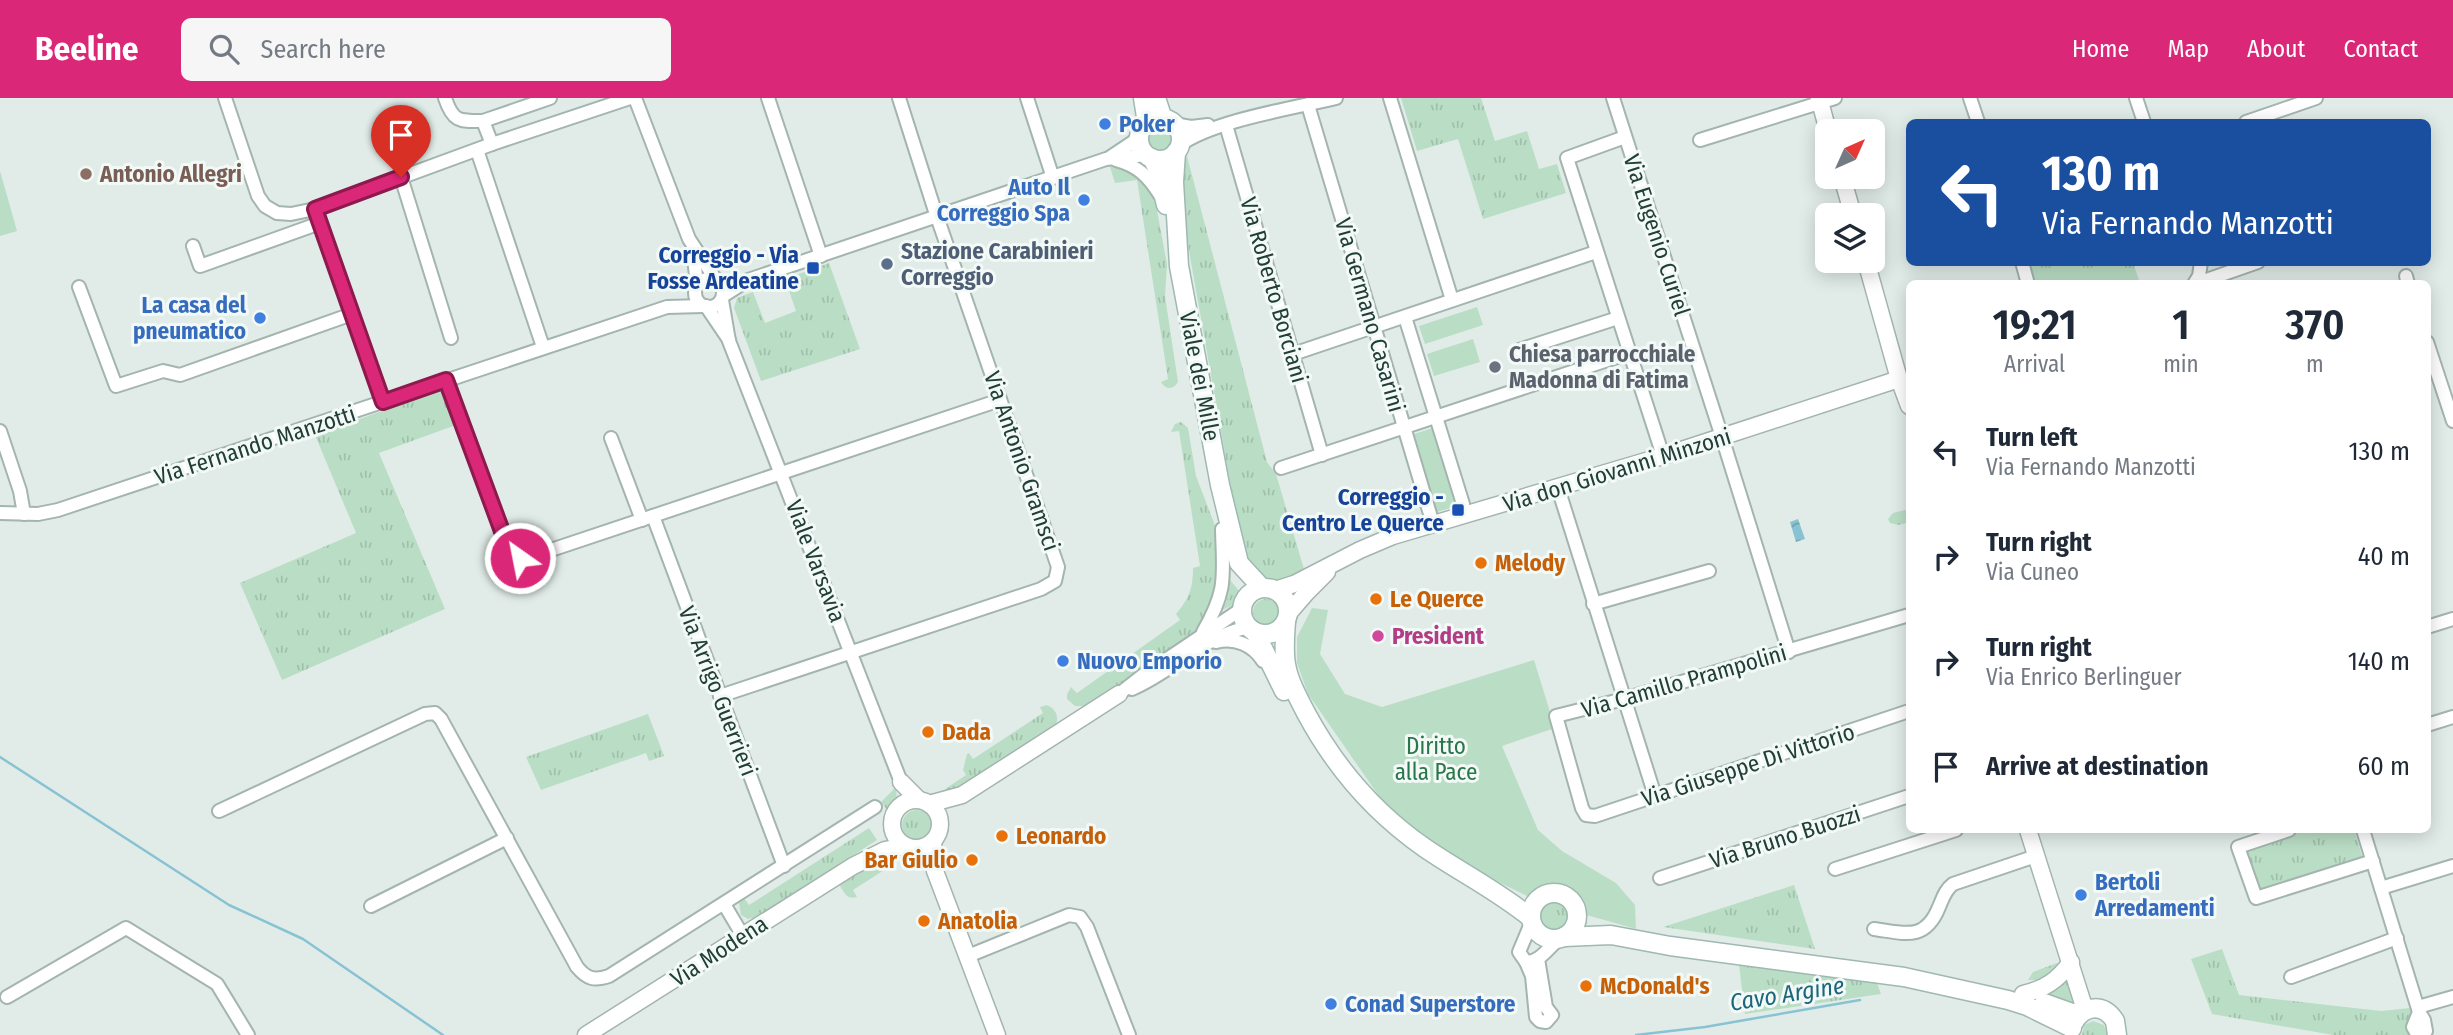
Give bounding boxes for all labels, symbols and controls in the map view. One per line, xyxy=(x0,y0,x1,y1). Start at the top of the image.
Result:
search box xyxy=(181,18,671,81)
text: Beeline xyxy=(35,29,139,69)
icon: search xyxy=(205,30,243,68)
text: Search here xyxy=(261,34,386,65)
text: Home xyxy=(2072,35,2129,63)
text: Map xyxy=(2167,35,2209,63)
text: About xyxy=(2247,35,2305,63)
text: Contact xyxy=(2343,35,2418,63)
pin xyxy=(371,105,431,177)
place label: Poker xyxy=(1119,110,1175,138)
icon: arrive xyxy=(382,116,420,154)
marker: Poker xyxy=(1097,116,1113,132)
north arrow xyxy=(1815,119,1885,189)
map controls xyxy=(1815,119,1885,273)
text: 130 m xyxy=(2042,144,2160,203)
icon: left xyxy=(1927,147,2018,238)
street label: Via Eugenio Curiel xyxy=(1618,151,1696,319)
place label: Antonio Allegri xyxy=(99,160,242,188)
marker: Antonio Allegri xyxy=(78,166,94,182)
place label: Auto Il Correggio Spa xyxy=(937,173,1071,227)
marker: Auto Il Correggio Spa xyxy=(1076,192,1092,208)
street label: Via Roberto Borciani xyxy=(1234,194,1314,386)
button: layers xyxy=(1815,203,1885,273)
text: Via Fernando Manzotti xyxy=(2042,204,2334,242)
street label: Via Germano Casarini xyxy=(1329,215,1411,415)
place label: Stazione Carabinieri Correggio xyxy=(901,237,1094,291)
place label: Correggio - Via Fosse Ardeatine xyxy=(647,241,799,295)
marker: Stazione Carabinieri Correggio xyxy=(879,256,895,272)
marker: Correggio - Via Fosse Ardeatine xyxy=(805,260,821,276)
place label: La casa del pneumatico xyxy=(133,291,247,345)
text: 19:21 xyxy=(1992,300,2077,350)
text: 1 xyxy=(2172,300,2190,350)
text: 370 xyxy=(2285,300,2345,350)
street label: Viale dei Mille xyxy=(1174,309,1226,443)
marker: La casa del pneumatico xyxy=(252,310,268,326)
place label: Chiesa parrocchiale Madonna di Fatima xyxy=(1509,340,1696,394)
text: Arrival xyxy=(2004,350,2065,378)
text: min xyxy=(2163,350,2199,378)
text: m xyxy=(2306,350,2324,378)
marker: Chiesa parrocchiale Madonna di Fatima xyxy=(1487,359,1503,375)
street label: Via Antonio Gramsci xyxy=(978,368,1066,554)
street label: Via Fernando Manzotti xyxy=(151,399,359,491)
street label: Via don Giovanni Minzoni xyxy=(1500,422,1734,518)
text: Turn left xyxy=(1986,422,2078,453)
icon: left xyxy=(1927,433,1965,471)
text: 130 m xyxy=(2348,436,2410,467)
text: Via Fernando Manzotti xyxy=(1986,453,2196,481)
place label: Correggio - Centro Le Querce xyxy=(1282,483,1444,537)
street label: Viale Varsavia xyxy=(780,496,852,626)
marker: Correggio - Centro Le Querce xyxy=(1450,502,1466,518)
position arrow xyxy=(483,521,557,595)
text: Turn right xyxy=(1986,527,2092,558)
icon: right xyxy=(1927,538,1965,576)
text: 40 m xyxy=(2358,541,2410,572)
place label: Melody xyxy=(1495,549,1566,577)
marker: Melody xyxy=(1473,555,1489,571)
text: Via Cuneo xyxy=(1986,558,2079,586)
place label: Le Querce xyxy=(1390,585,1484,613)
marker: Le Querce xyxy=(1368,591,1384,607)
street label: Via Arrigo Guerrieri xyxy=(673,602,763,780)
place label: President xyxy=(1392,622,1485,650)
marker: President xyxy=(1370,628,1386,644)
text: Turn right xyxy=(1986,632,2092,663)
street label: Via Camillo Prampolini xyxy=(1578,638,1790,724)
icon: right xyxy=(1927,643,1965,681)
text: 140 m xyxy=(2348,646,2410,677)
place label: Nuovo Emporio xyxy=(1077,647,1222,675)
marker: Nuovo Emporio xyxy=(1055,653,1071,669)
text: Via Enrico Berlinguer xyxy=(1986,663,2182,691)
street label: Via Giuseppe Di Vittorio xyxy=(1638,717,1858,813)
place label: Dada xyxy=(942,718,991,746)
marker: Dada xyxy=(920,724,936,740)
park label: Diritto alla Pace xyxy=(1395,732,1477,786)
icon: arrive xyxy=(1927,748,1965,786)
text: Arrive at destination xyxy=(1986,751,2209,782)
text: 60 m xyxy=(2357,751,2410,782)
street label: Via Bruno Buozzi xyxy=(1706,799,1864,875)
place label: Leonardo xyxy=(1016,822,1106,850)
marker: Leonardo xyxy=(994,828,1010,844)
place label: Bar Giulio xyxy=(865,846,958,874)
marker: Bar Giulio xyxy=(964,852,980,868)
place label: Bertoli Arredamenti xyxy=(2094,868,2215,922)
marker: Bertoli Arredamenti xyxy=(2073,887,2089,903)
place label: Anatolia xyxy=(937,907,1018,935)
street label: Via Modena xyxy=(665,909,773,993)
marker: Anatolia xyxy=(916,913,932,929)
water label: Cavo Argine xyxy=(1728,971,1846,1017)
place label: McDonald's xyxy=(1600,972,1710,1000)
marker: McDonald's xyxy=(1578,978,1594,994)
place label: Conad Superstore xyxy=(1345,990,1516,1018)
marker: Conad Superstore xyxy=(1323,996,1339,1012)

